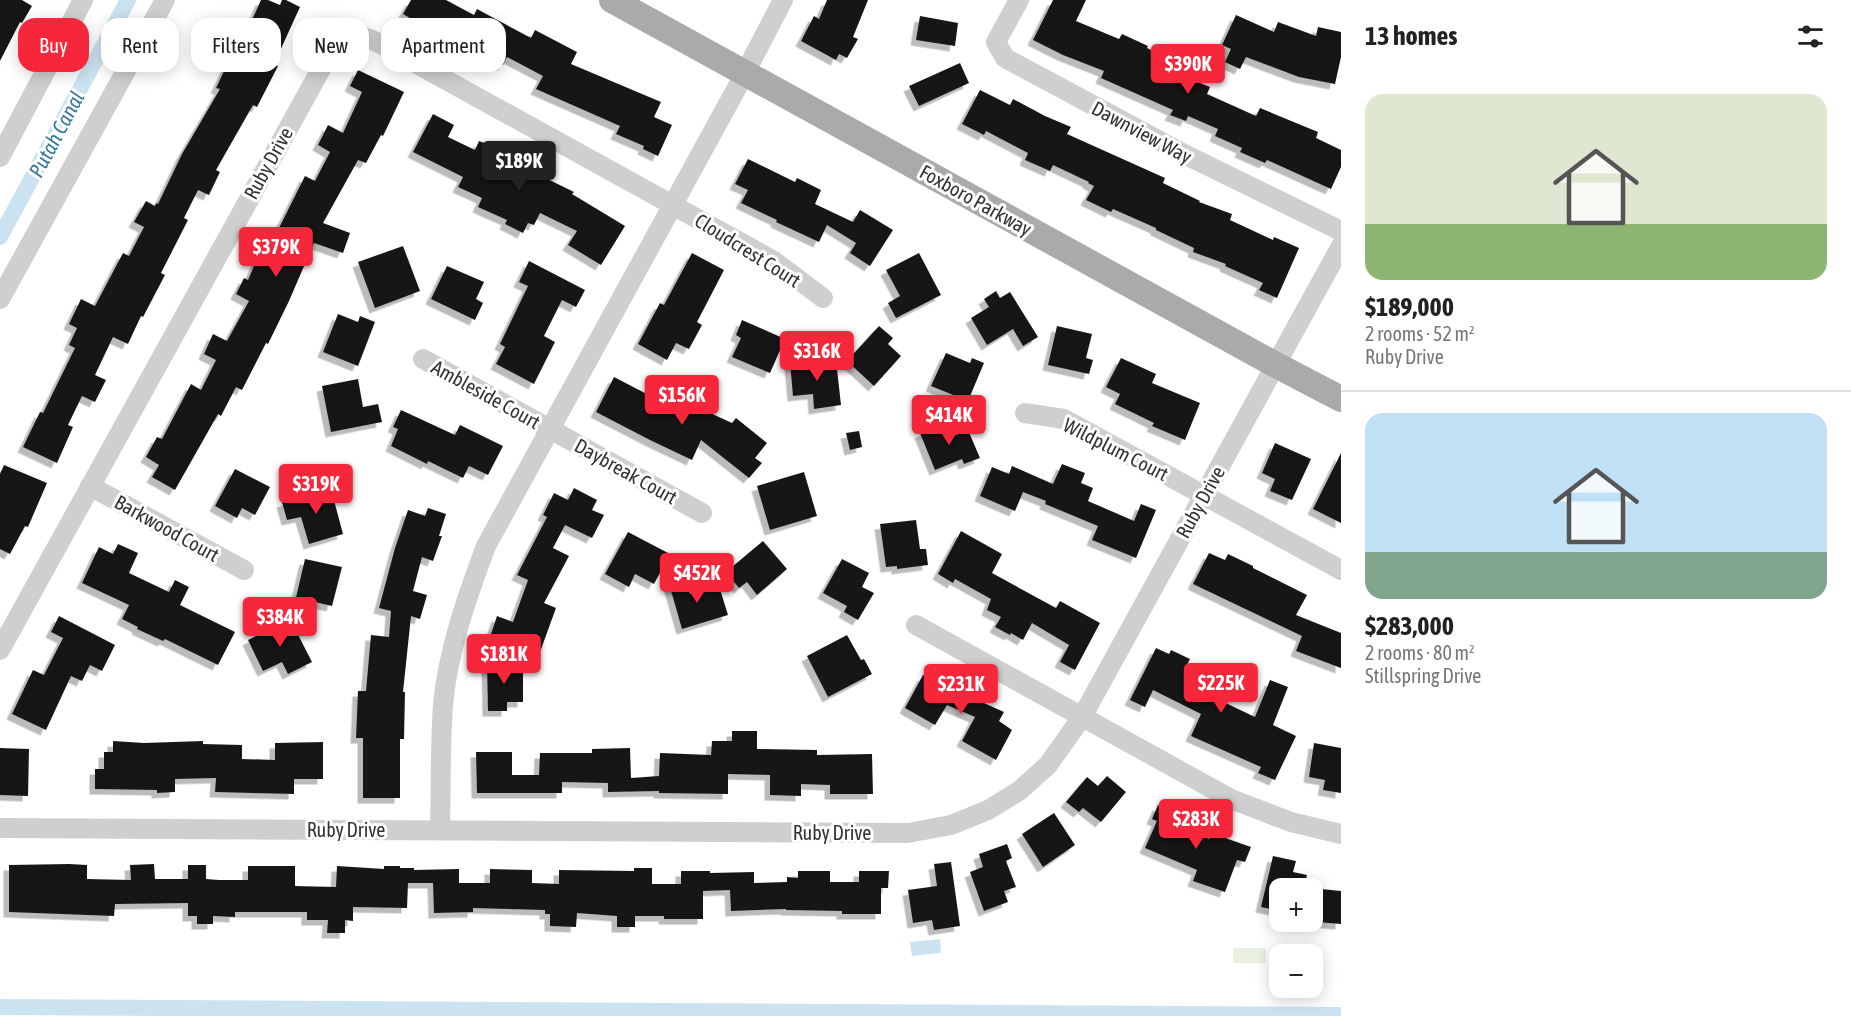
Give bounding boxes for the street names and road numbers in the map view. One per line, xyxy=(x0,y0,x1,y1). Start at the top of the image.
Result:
street label: Dawnview Way xyxy=(1088,96,1196,168)
street label: Ruby Drive xyxy=(239,123,297,203)
street label: Foxboro Parkway xyxy=(916,160,1036,240)
street label: Cloudcrest Court xyxy=(691,208,805,292)
street label: Ambleside Court xyxy=(428,355,544,433)
street label: Wildplum Court xyxy=(1060,413,1173,485)
street label: Daybreak Court xyxy=(571,433,681,509)
street label: Ruby Drive xyxy=(1171,462,1229,542)
street label: Barkwood Court xyxy=(111,490,223,566)
street label: Ruby Drive xyxy=(307,818,385,841)
street label: Ruby Drive xyxy=(793,821,871,844)

